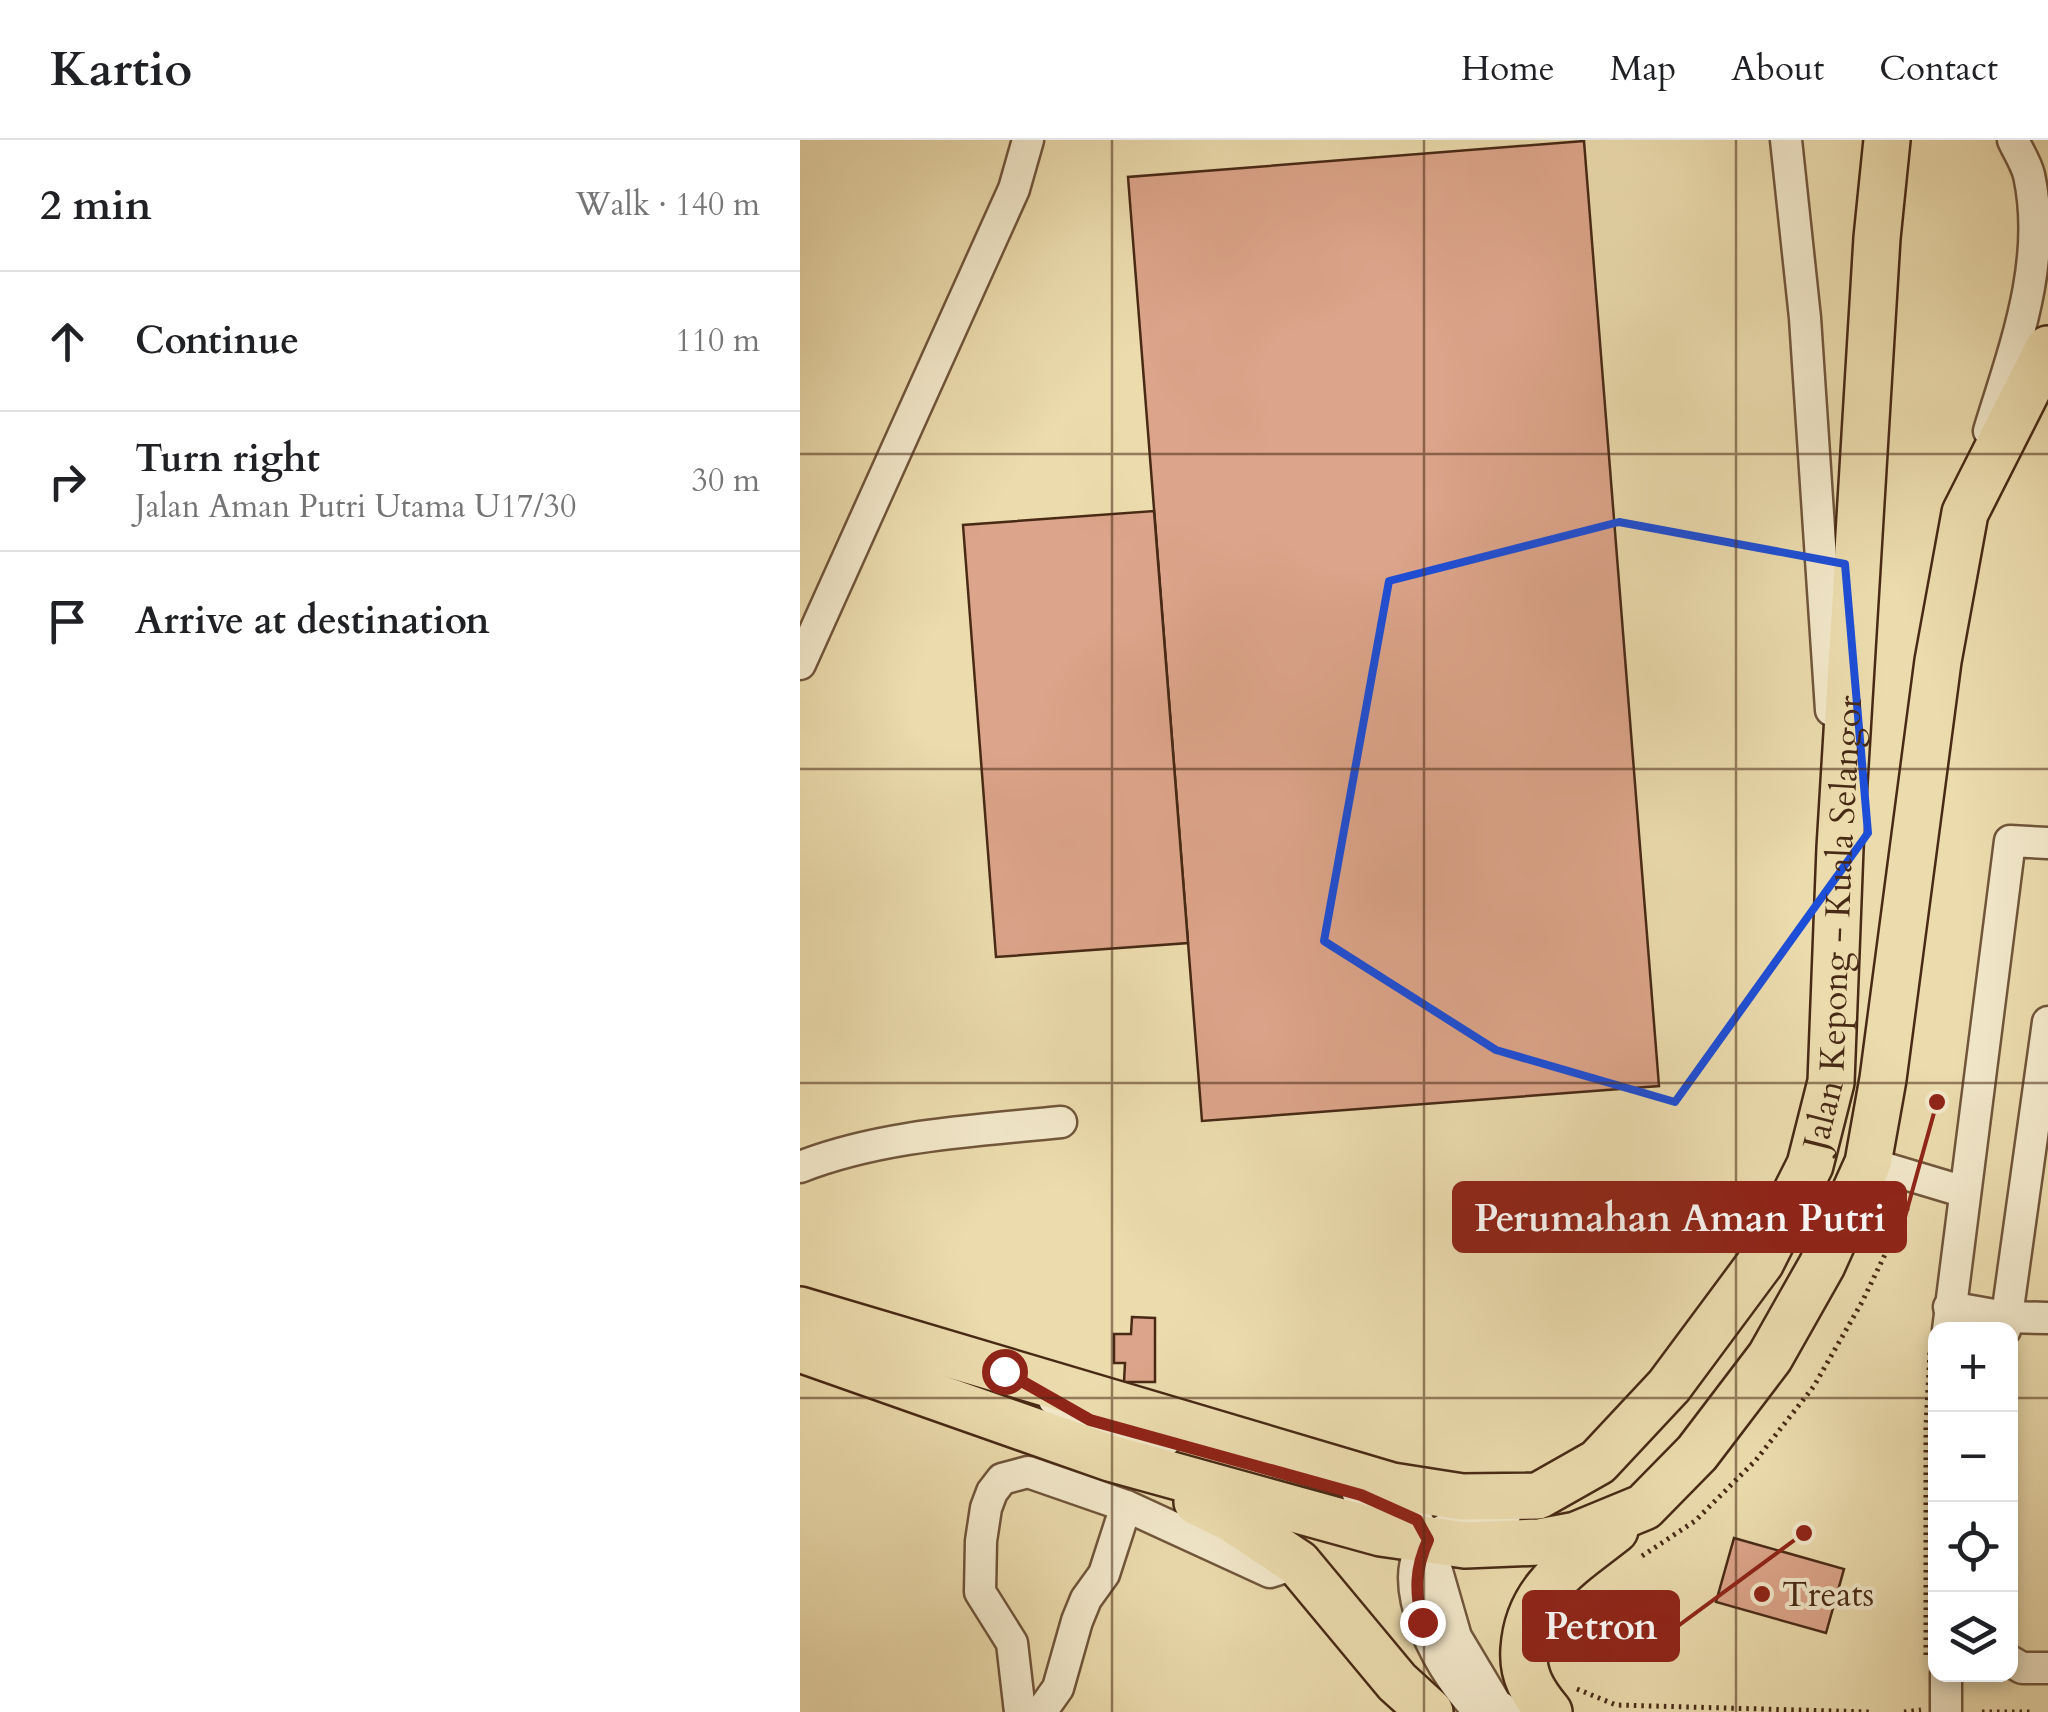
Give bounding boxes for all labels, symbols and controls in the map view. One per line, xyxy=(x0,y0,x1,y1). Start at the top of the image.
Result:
text: Kartio xyxy=(50,37,192,102)
text: Home xyxy=(1461,45,1555,93)
text: Map xyxy=(1610,45,1676,93)
text: About xyxy=(1731,45,1824,93)
text: Contact xyxy=(1879,45,1998,93)
text: 2 min xyxy=(40,177,152,234)
text: Walk · 140 m xyxy=(575,183,760,227)
icon: ahead xyxy=(40,314,95,369)
text: Continue xyxy=(135,315,299,367)
text: 110 m xyxy=(675,319,760,363)
text: Turn right xyxy=(135,433,320,485)
icon: right xyxy=(40,454,95,509)
text: 30 m xyxy=(692,459,760,503)
text: Jalan Aman Putri Utama U17/30 xyxy=(135,485,576,529)
icon: arrive xyxy=(40,594,95,649)
text: Arrive at destination xyxy=(135,595,490,647)
street label: Jalan Kepong - Kuala Selangor xyxy=(1790,694,1874,1160)
callout: Perumahan Aman Putri xyxy=(1454,1183,1905,1251)
text: Perumahan Aman Putri xyxy=(1474,1193,1886,1245)
map controls xyxy=(1928,1322,2018,1682)
button: + xyxy=(1928,1322,2018,1412)
route start xyxy=(982,1349,1028,1395)
button: − xyxy=(1928,1412,2018,1502)
button: locate xyxy=(1928,1502,2018,1592)
place label: Treats xyxy=(1782,1571,1874,1619)
marker: Treats xyxy=(1751,1583,1773,1605)
callout: Petron xyxy=(1524,1592,1678,1660)
button: layers xyxy=(1928,1592,2018,1682)
route end xyxy=(1400,1600,1446,1646)
text: Petron xyxy=(1544,1601,1658,1653)

